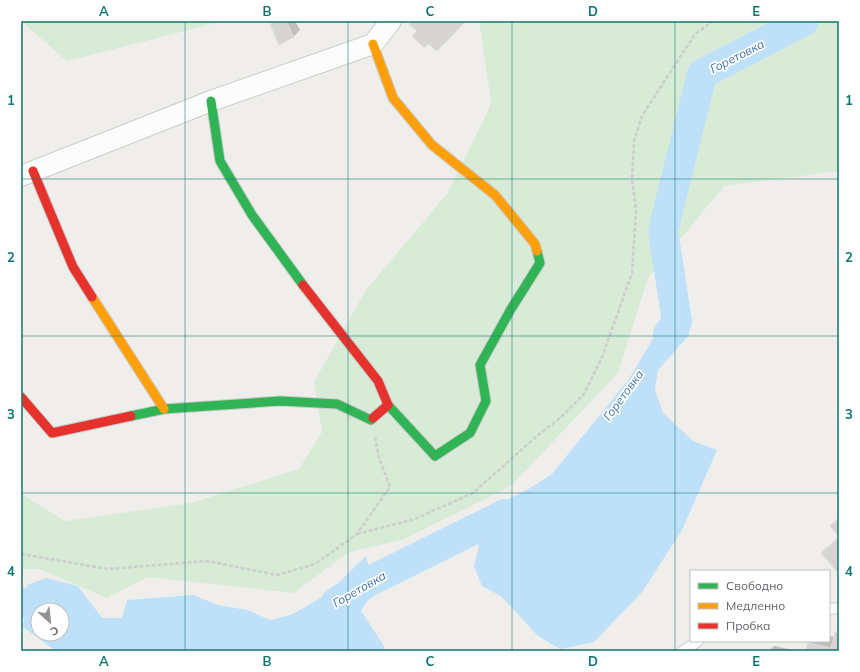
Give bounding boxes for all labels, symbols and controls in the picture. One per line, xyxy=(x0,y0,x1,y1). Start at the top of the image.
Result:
text: A xyxy=(99,3,109,19)
text: B xyxy=(263,3,272,19)
text: C xyxy=(426,3,435,19)
text: D xyxy=(588,3,598,19)
text: E xyxy=(752,3,760,19)
water label: Горетовка xyxy=(707,36,767,76)
text: 1 xyxy=(7,92,15,108)
text: 1 xyxy=(845,92,853,108)
text: 2 xyxy=(7,249,15,265)
text: 2 xyxy=(845,249,853,265)
water label: Горетовка xyxy=(600,367,646,423)
text: 3 xyxy=(7,406,15,422)
text: 3 xyxy=(845,406,853,422)
text: 4 xyxy=(7,563,15,579)
text: 4 xyxy=(845,563,853,579)
water label: Горетовка xyxy=(330,568,388,610)
legend xyxy=(690,570,830,642)
text: Свободно xyxy=(726,578,783,593)
text: Медленно xyxy=(726,598,785,613)
north arrow xyxy=(30,602,70,642)
text: Пробка xyxy=(726,618,770,633)
text: С xyxy=(48,623,61,639)
text: A xyxy=(99,653,109,669)
text: B xyxy=(263,653,272,669)
text: C xyxy=(426,653,435,669)
text: D xyxy=(588,653,598,669)
text: E xyxy=(752,653,760,669)

